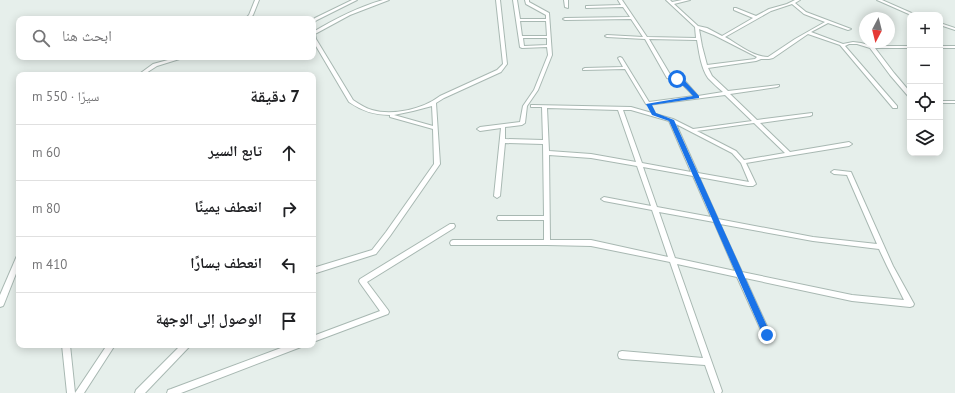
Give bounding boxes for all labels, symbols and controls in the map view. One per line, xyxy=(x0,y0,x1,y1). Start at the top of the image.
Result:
north arrow xyxy=(859,12,895,48)
map controls xyxy=(907,12,943,156)
button: + xyxy=(907,12,943,48)
search box xyxy=(16,16,316,60)
text: ابحث هنا xyxy=(62,26,112,45)
icon: search xyxy=(30,27,52,49)
button: − xyxy=(907,48,943,84)
route start xyxy=(668,70,686,88)
button: locate xyxy=(907,84,943,120)
text: 7 دقيقة xyxy=(250,85,300,107)
text: سيرًا · 550 m xyxy=(32,88,99,105)
button: layers xyxy=(907,120,943,156)
text: تابع السير xyxy=(208,141,262,160)
icon: ahead xyxy=(278,142,300,164)
text: 60 m xyxy=(32,144,60,161)
text: انعطف يمينًا xyxy=(195,197,262,216)
icon: right xyxy=(278,198,300,220)
text: 80 m xyxy=(32,200,60,217)
text: انعطف يسارًا xyxy=(190,253,262,272)
icon: left xyxy=(278,254,300,276)
text: 410 m xyxy=(32,256,67,273)
text: الوصول إلى الوجهة xyxy=(156,309,262,328)
icon: arrive xyxy=(278,310,300,332)
route end xyxy=(758,326,776,344)

